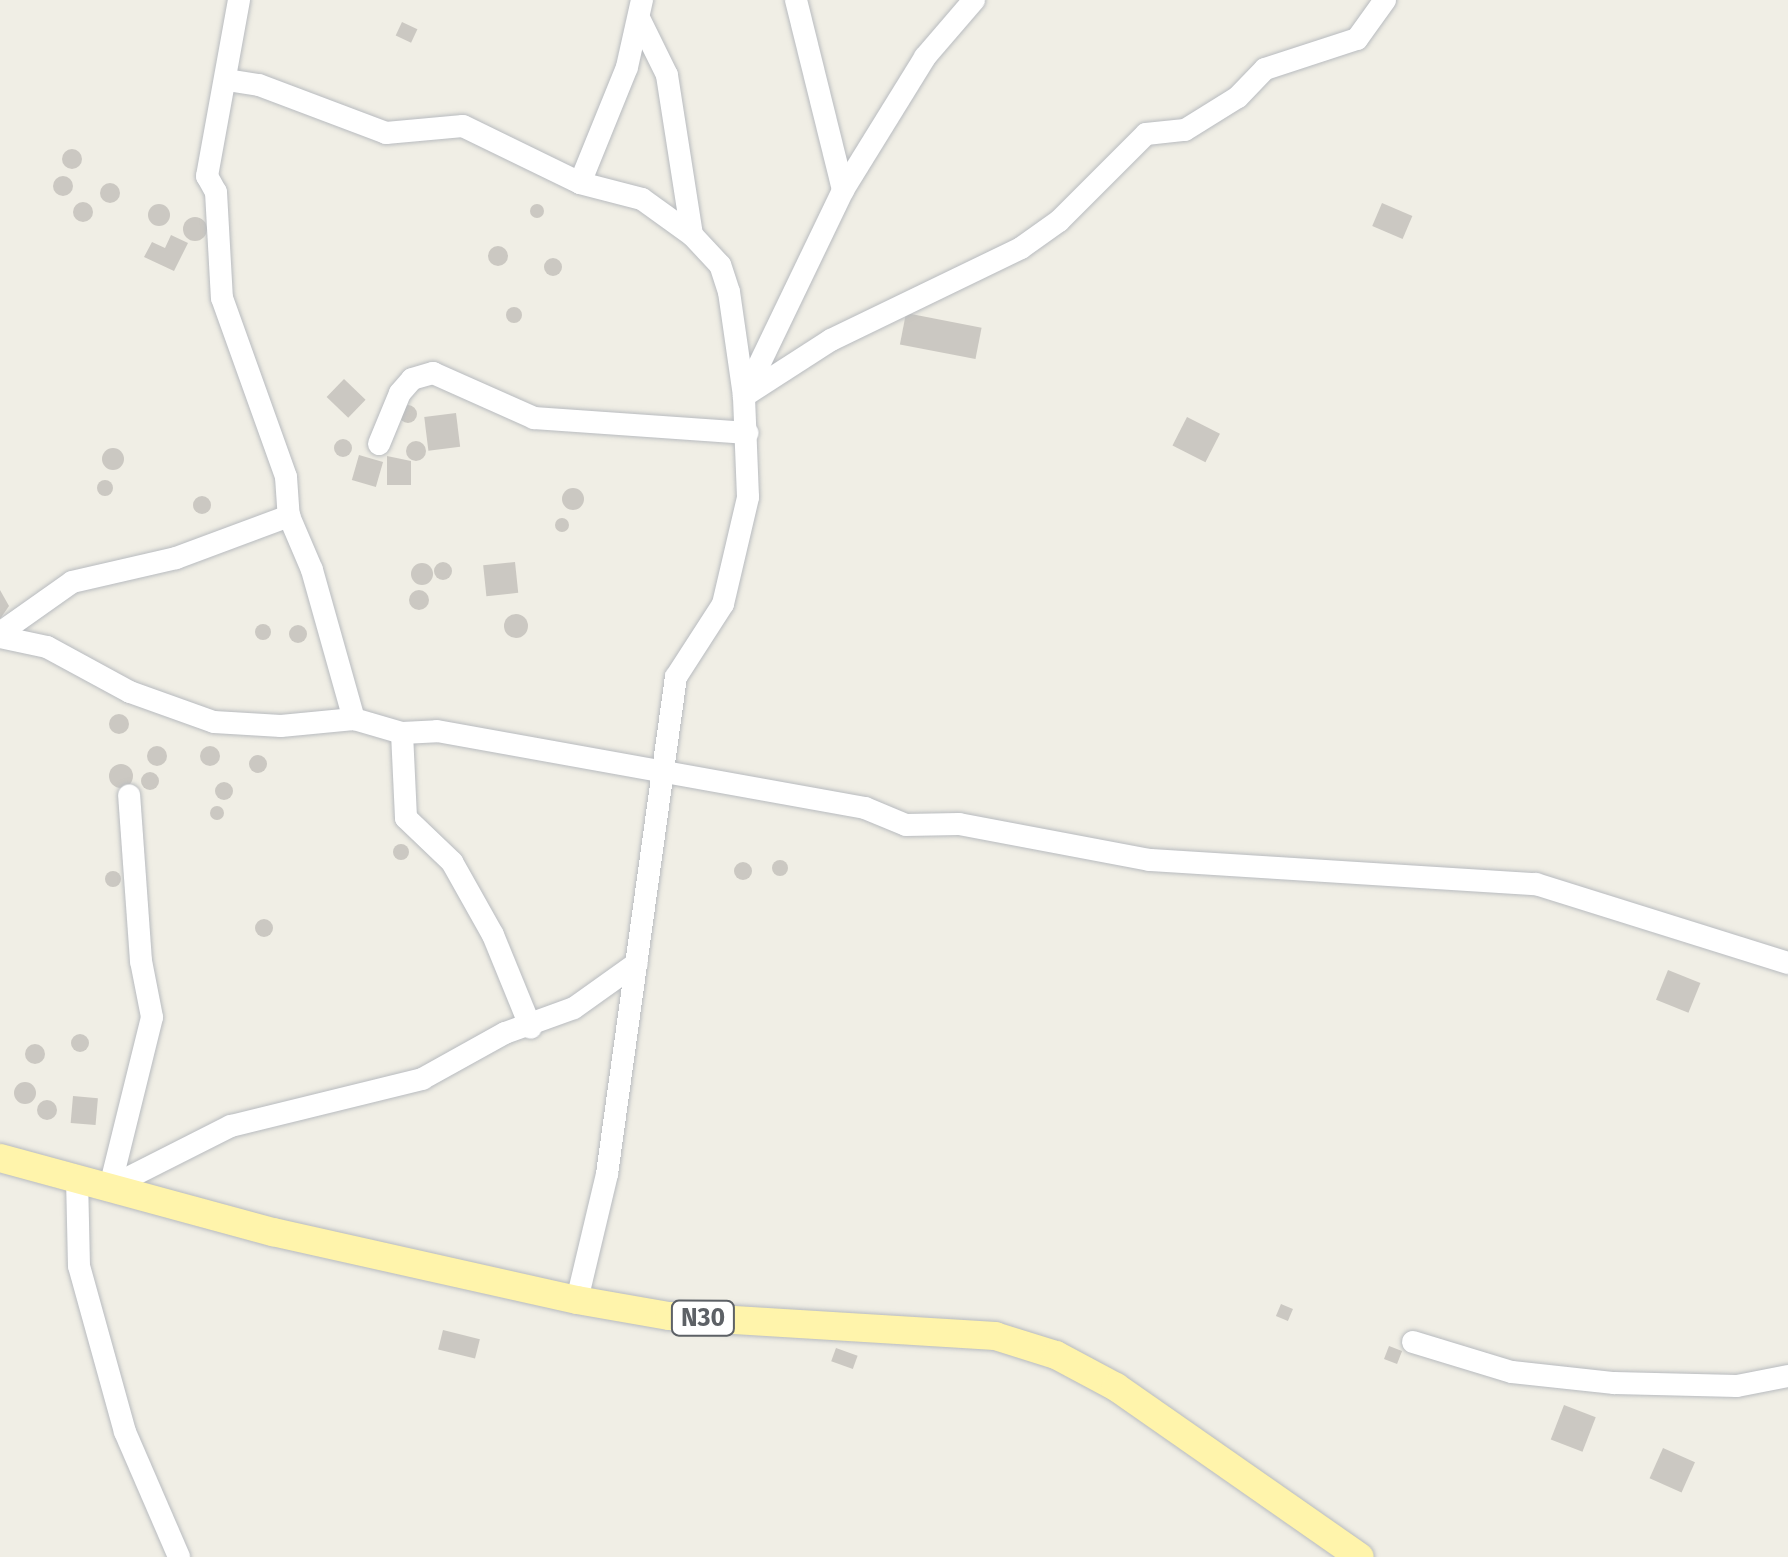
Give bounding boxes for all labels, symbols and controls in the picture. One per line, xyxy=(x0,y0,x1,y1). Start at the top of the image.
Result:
road number: N30 xyxy=(670,1298,736,1338)

